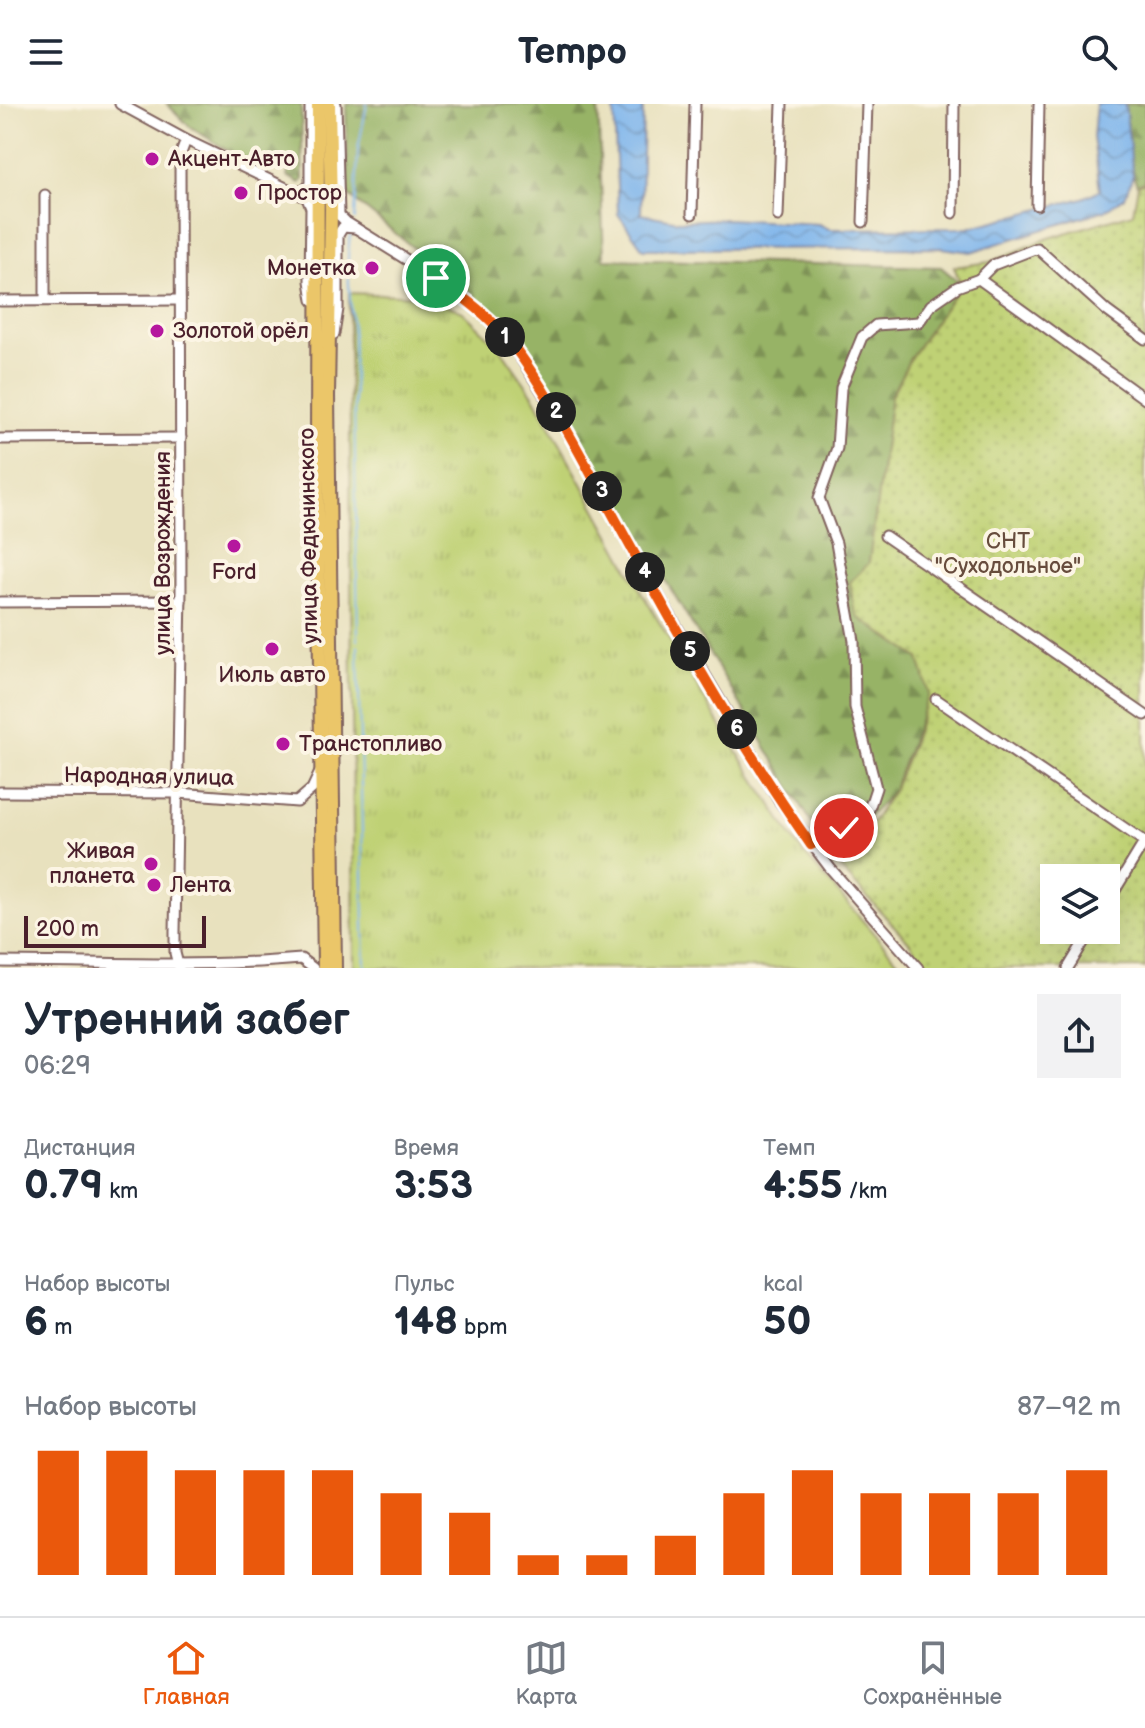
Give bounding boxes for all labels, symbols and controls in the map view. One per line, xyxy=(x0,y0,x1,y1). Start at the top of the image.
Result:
icon: menu xyxy=(24,30,68,74)
icon: search xyxy=(1077,30,1121,74)
text: Tempo xyxy=(518,31,627,74)
place label: Акцент-Авто xyxy=(167,146,295,173)
marker: Акцент-Авто xyxy=(143,150,161,168)
place label: Простор xyxy=(257,180,342,207)
marker: Простор xyxy=(232,184,250,202)
pin xyxy=(402,244,470,312)
place label: Монетка xyxy=(267,255,356,282)
icon: arrive xyxy=(414,256,458,300)
marker: Монетка xyxy=(363,259,381,277)
pin: 1 xyxy=(485,317,525,357)
place label: Золотой орёл xyxy=(173,318,309,345)
marker: Золотой орёл xyxy=(148,322,166,340)
text: 1 xyxy=(500,323,510,350)
pin: 2 xyxy=(536,392,576,432)
text: 2 xyxy=(549,398,563,425)
street label: улица Федюнинского xyxy=(294,428,324,644)
street label: улица Возрождения xyxy=(150,451,177,655)
pin: 3 xyxy=(582,471,622,511)
text: 3 xyxy=(596,477,608,504)
park label: СНТ "Суходольное" xyxy=(935,528,1081,580)
marker: Ford xyxy=(225,537,243,555)
pin: 4 xyxy=(625,552,665,592)
text: 4 xyxy=(639,558,651,585)
place label: Ford xyxy=(211,559,257,586)
pin: 5 xyxy=(670,631,710,671)
text: 5 xyxy=(684,637,696,664)
marker: Июль авто xyxy=(263,640,281,658)
place label: Июль авто xyxy=(218,662,326,689)
pin: 6 xyxy=(717,709,757,749)
text: 6 xyxy=(730,715,744,742)
place label: Транстопливо xyxy=(299,731,442,758)
marker: Транстопливо xyxy=(274,735,292,753)
street label: Народная улица xyxy=(64,762,234,792)
pin xyxy=(810,794,878,862)
icon: check xyxy=(822,806,866,850)
place label: Живая планета xyxy=(49,838,135,890)
marker: Живая планета xyxy=(142,855,160,873)
map controls xyxy=(1040,864,1120,944)
button: layers xyxy=(1040,864,1120,944)
place label: Лента xyxy=(169,872,232,899)
marker: Лента xyxy=(145,876,163,894)
scale bar xyxy=(24,912,206,948)
text: 200 m xyxy=(36,916,99,943)
text: Утренний забег xyxy=(24,994,350,1047)
button: share xyxy=(1037,994,1121,1078)
text: 06:29 xyxy=(24,1051,91,1082)
text: Дистанция xyxy=(24,1135,135,1162)
text: Время xyxy=(394,1135,459,1162)
text: Темп xyxy=(763,1135,816,1162)
text: 0.79 xyxy=(24,1162,103,1210)
text: 3:53 xyxy=(394,1162,473,1210)
text: 4:55 xyxy=(763,1162,843,1210)
text: km xyxy=(103,1178,138,1205)
text: /km xyxy=(843,1178,888,1205)
text: Набор высоты xyxy=(24,1271,170,1298)
text: Пульс xyxy=(394,1271,454,1298)
text: kcal xyxy=(763,1271,803,1298)
text: 6 xyxy=(24,1298,48,1346)
text: 148 xyxy=(394,1298,458,1346)
text: 50 xyxy=(763,1298,811,1346)
text: m xyxy=(48,1314,72,1341)
text: bpm xyxy=(458,1314,507,1341)
text: Набор высоты xyxy=(24,1392,197,1423)
text: 87–92 m xyxy=(1017,1392,1121,1423)
tab: Главная xyxy=(143,1636,230,1711)
tab: Карта xyxy=(515,1636,577,1711)
tab: Сохранённые xyxy=(863,1636,1002,1711)

